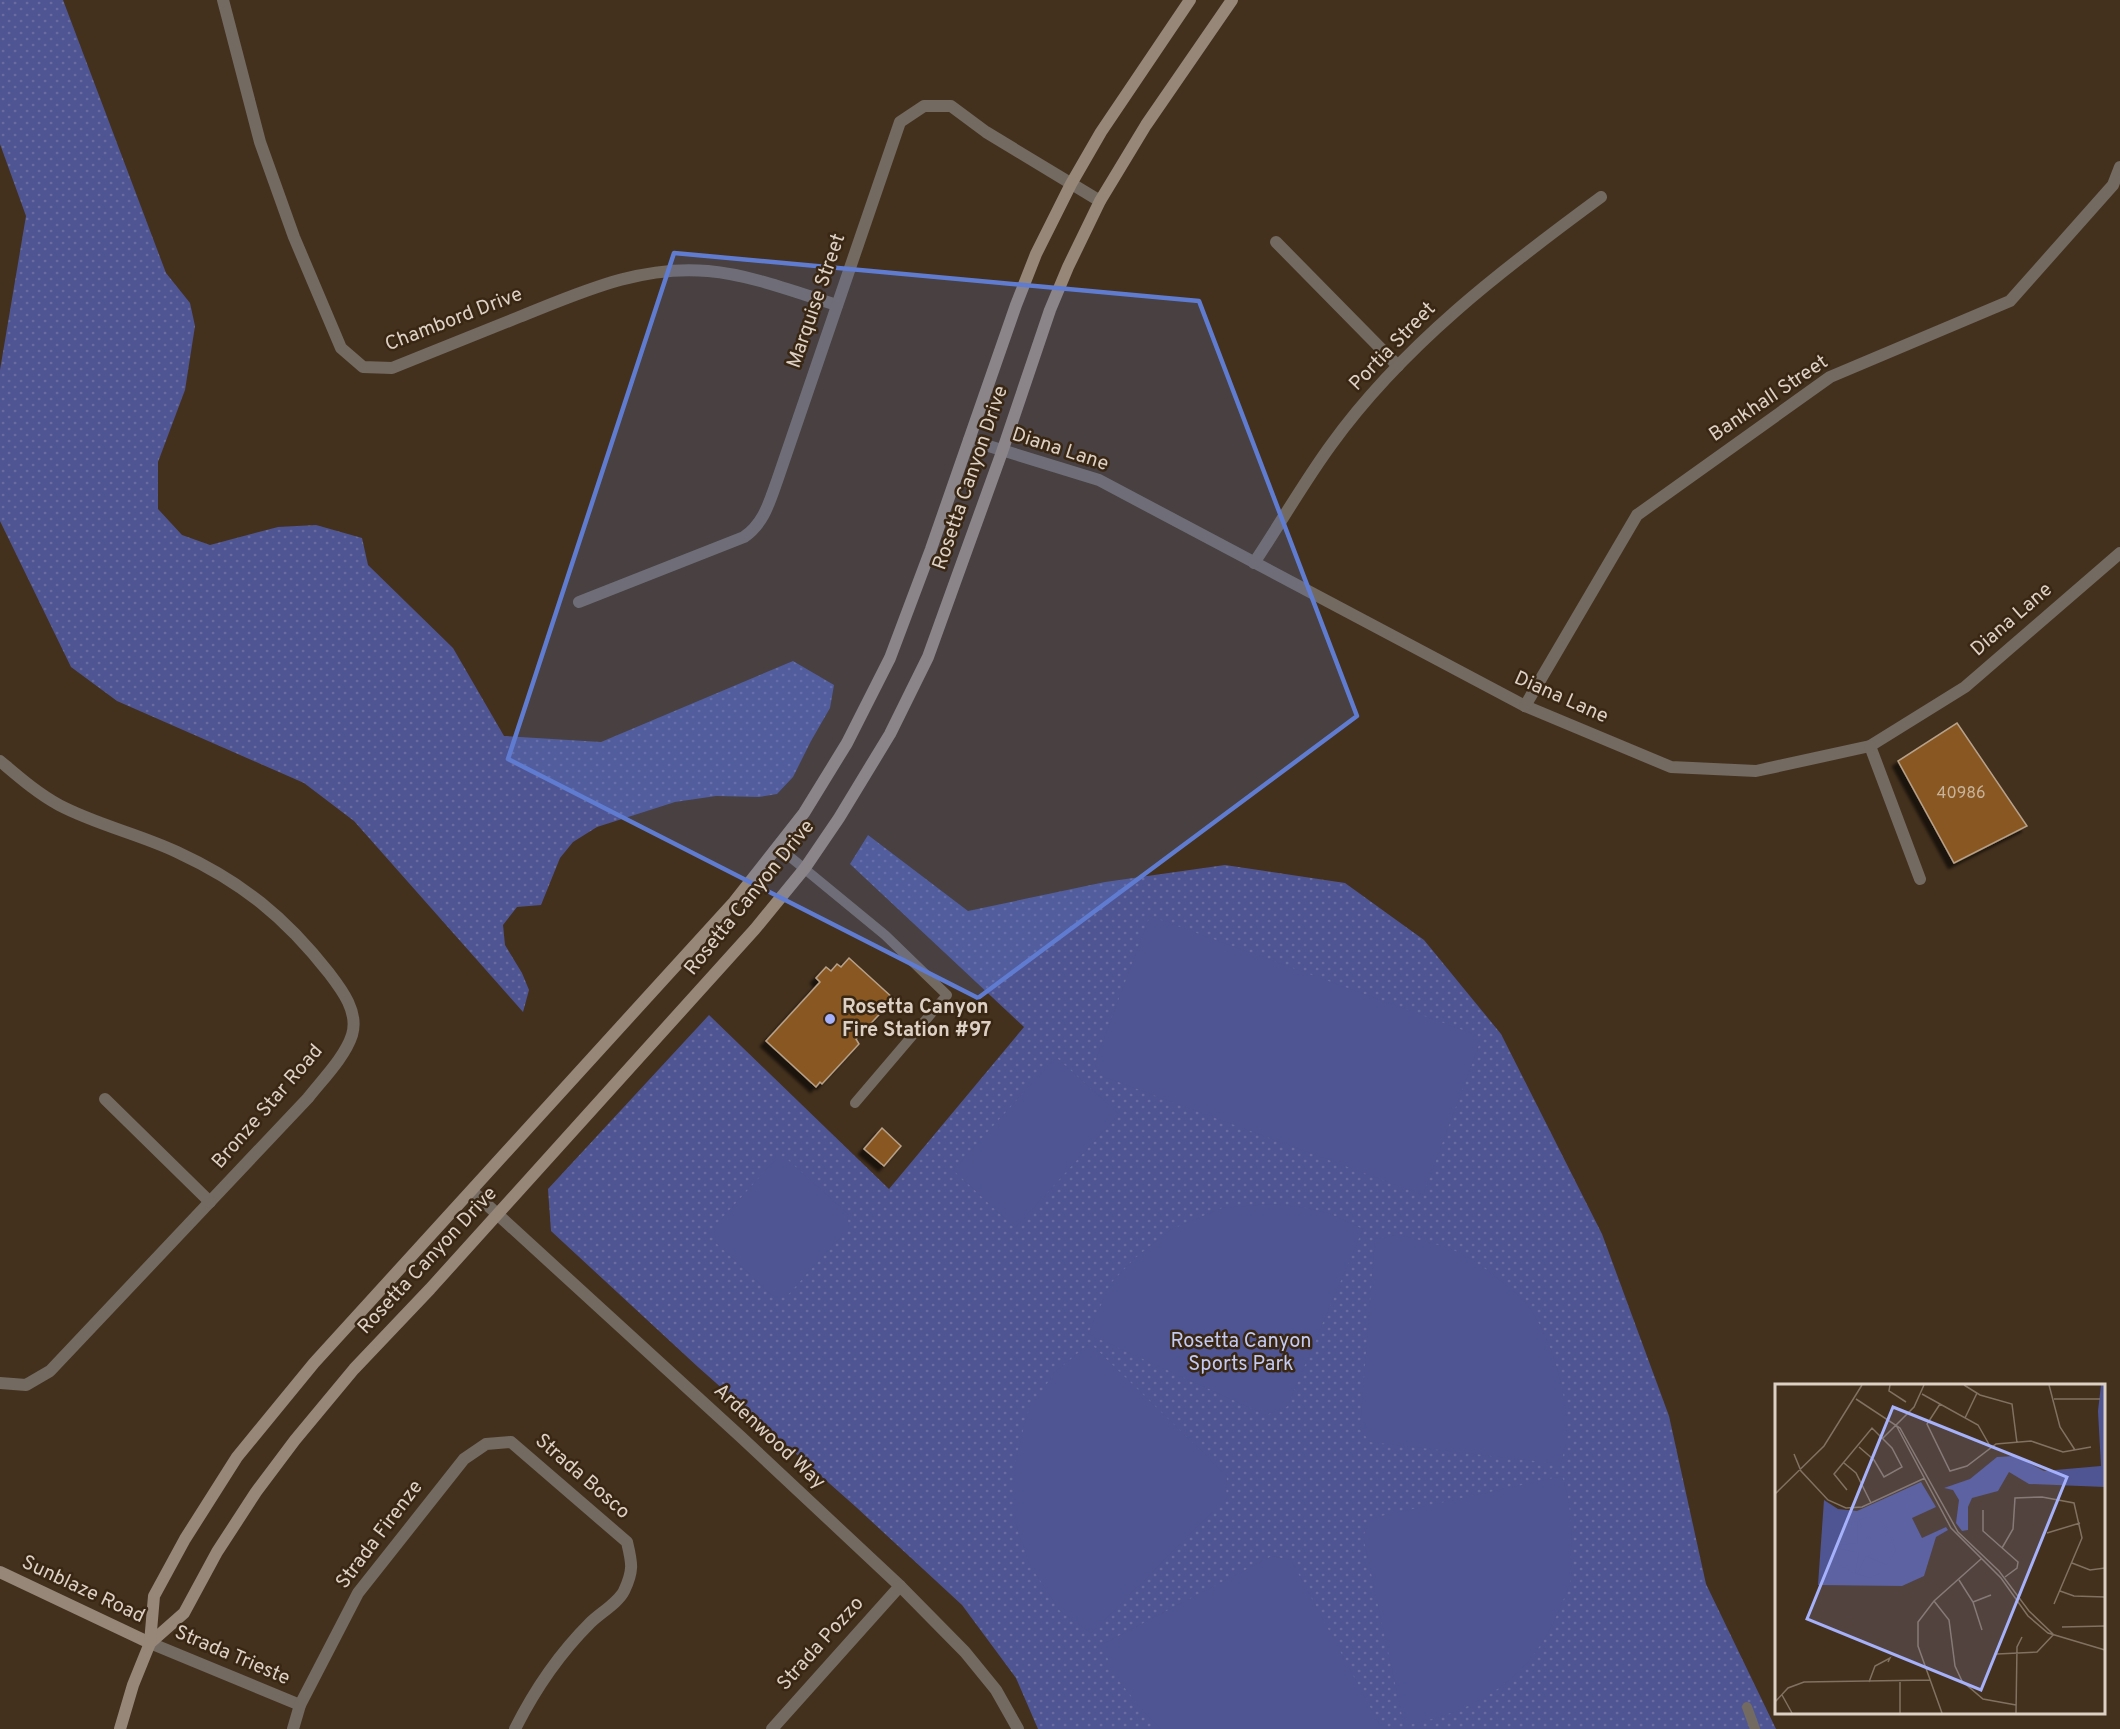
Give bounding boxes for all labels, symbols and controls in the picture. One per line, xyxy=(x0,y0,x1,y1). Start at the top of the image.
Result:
street label: Marquise Street xyxy=(782,230,852,372)
street label: Chambord Drive xyxy=(382,282,526,358)
street label: Portia Street xyxy=(1344,297,1442,397)
street label: Bankhall Street xyxy=(1704,350,1834,448)
street label: Rosetta Canyon Drive xyxy=(927,382,1015,574)
street label: Diana Lane xyxy=(1008,422,1112,478)
street label: Diana Lane xyxy=(1966,577,2058,663)
street label: Diana Lane xyxy=(1510,666,1612,730)
house number: 40986 xyxy=(1936,784,1986,804)
street label: Rosetta Canyon Drive xyxy=(679,815,821,981)
place label: Rosetta Canyon Fire Station #97 xyxy=(842,995,992,1044)
marker: Rosetta Canyon Fire Station #97 xyxy=(823,1012,837,1026)
street label: Bronze Star Road xyxy=(207,1039,329,1175)
street label: Rosetta Canyon Drive xyxy=(353,1181,503,1341)
park label: Rosetta Canyon Sports Park xyxy=(1170,1329,1312,1378)
street label: Ardenwood Way xyxy=(707,1378,831,1496)
inset map xyxy=(1775,1384,2105,1714)
street label: Strada Bosco xyxy=(529,1428,635,1526)
street label: Strada Firenze xyxy=(331,1475,429,1595)
street label: Sunblaze Road xyxy=(17,1550,149,1630)
street label: Strada Pozzo xyxy=(772,1591,870,1697)
street label: Strada Trieste xyxy=(170,1620,294,1692)

